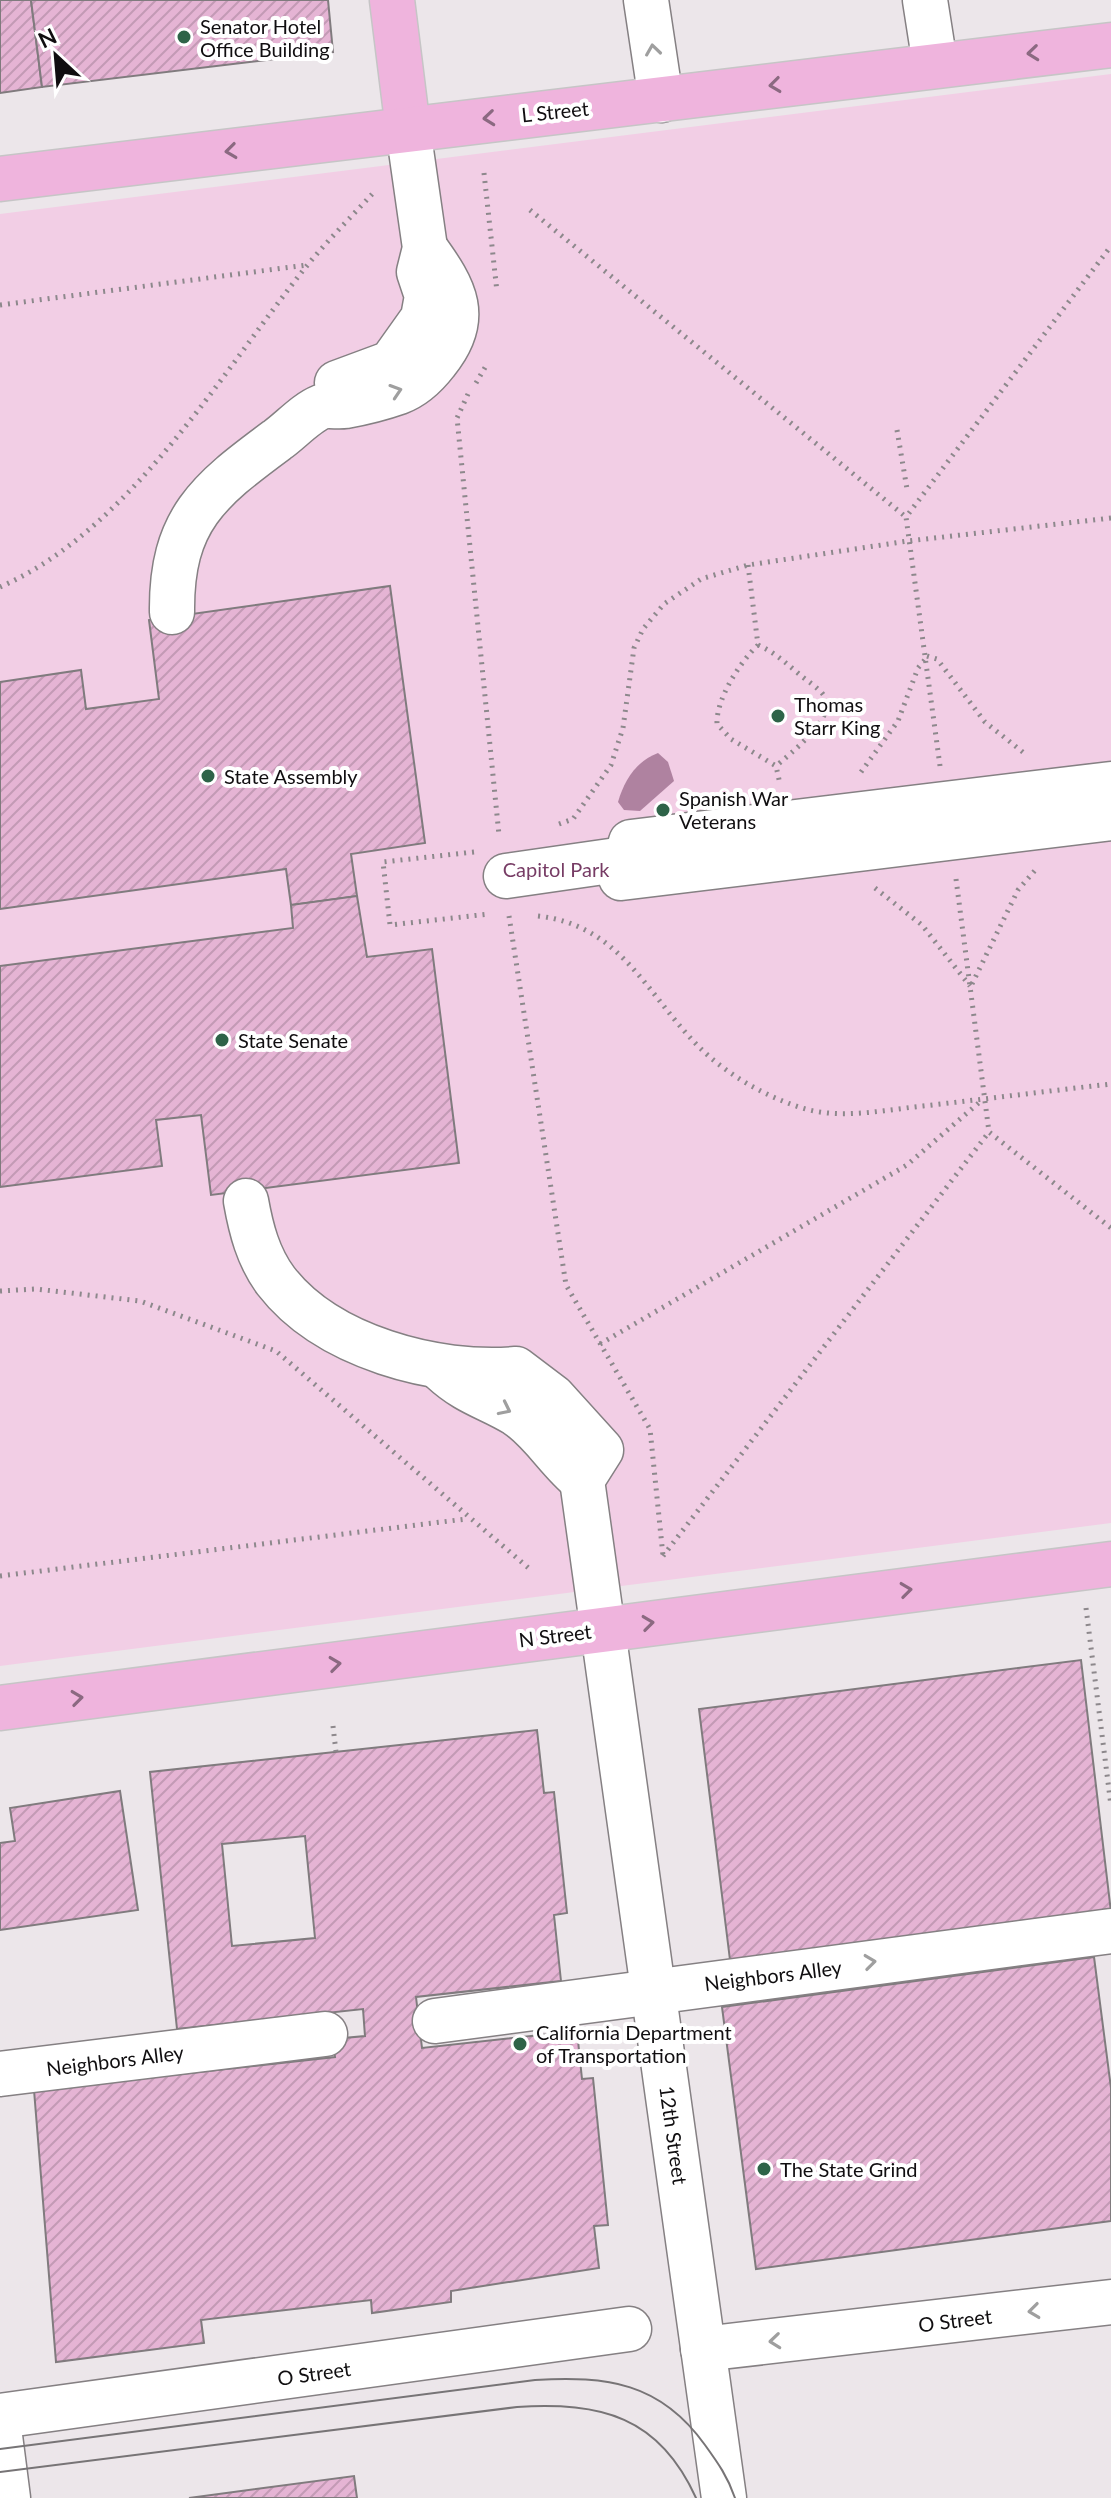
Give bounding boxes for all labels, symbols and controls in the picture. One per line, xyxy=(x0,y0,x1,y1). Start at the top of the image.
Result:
place label: Senator Hotel Office Building xyxy=(200,14,330,61)
north arrow xyxy=(16,16,96,96)
text: N xyxy=(33,22,61,53)
marker: Senator Hotel Office Building xyxy=(175,28,193,46)
one-way arrow xyxy=(645,43,662,57)
one-way arrow xyxy=(1027,45,1040,62)
one-way arrow xyxy=(769,76,782,93)
street label: L Street xyxy=(520,96,590,126)
one-way arrow xyxy=(482,110,495,127)
one-way arrow xyxy=(225,142,238,159)
one-way arrow xyxy=(389,385,403,401)
place label: Thomas Starr King xyxy=(794,692,880,739)
marker: Thomas Starr King xyxy=(769,707,787,725)
place label: State Assembly xyxy=(224,764,358,788)
marker: State Assembly xyxy=(199,767,217,785)
place label: Spanish War Veterans xyxy=(679,786,789,833)
marker: Spanish War Veterans xyxy=(654,801,672,819)
park label: Capitol Park xyxy=(503,857,610,881)
place label: State Senate xyxy=(238,1028,348,1052)
marker: State Senate xyxy=(213,1031,231,1049)
one-way arrow xyxy=(497,1399,511,1415)
one-way arrow xyxy=(900,1582,913,1599)
one-way arrow xyxy=(642,1615,655,1632)
street label: N Street xyxy=(517,1619,593,1651)
one-way arrow xyxy=(328,1656,342,1673)
one-way arrow xyxy=(71,1689,84,1706)
one-way arrow xyxy=(864,1954,877,1971)
street label: Neighbors Alley xyxy=(703,1955,844,1995)
place label: California Department of Transportation xyxy=(536,2020,732,2067)
marker: California Department of Transportation xyxy=(511,2035,529,2053)
street label: Neighbors Alley xyxy=(45,2040,186,2080)
street label: 12th Street xyxy=(655,2084,693,2186)
place label: The State Grind xyxy=(780,2157,918,2181)
marker: The State Grind xyxy=(755,2160,773,2178)
one-way arrow xyxy=(1027,2302,1040,2319)
street label: O Street xyxy=(917,2304,993,2336)
one-way arrow xyxy=(768,2332,782,2349)
street label: O Street xyxy=(276,2356,352,2390)

